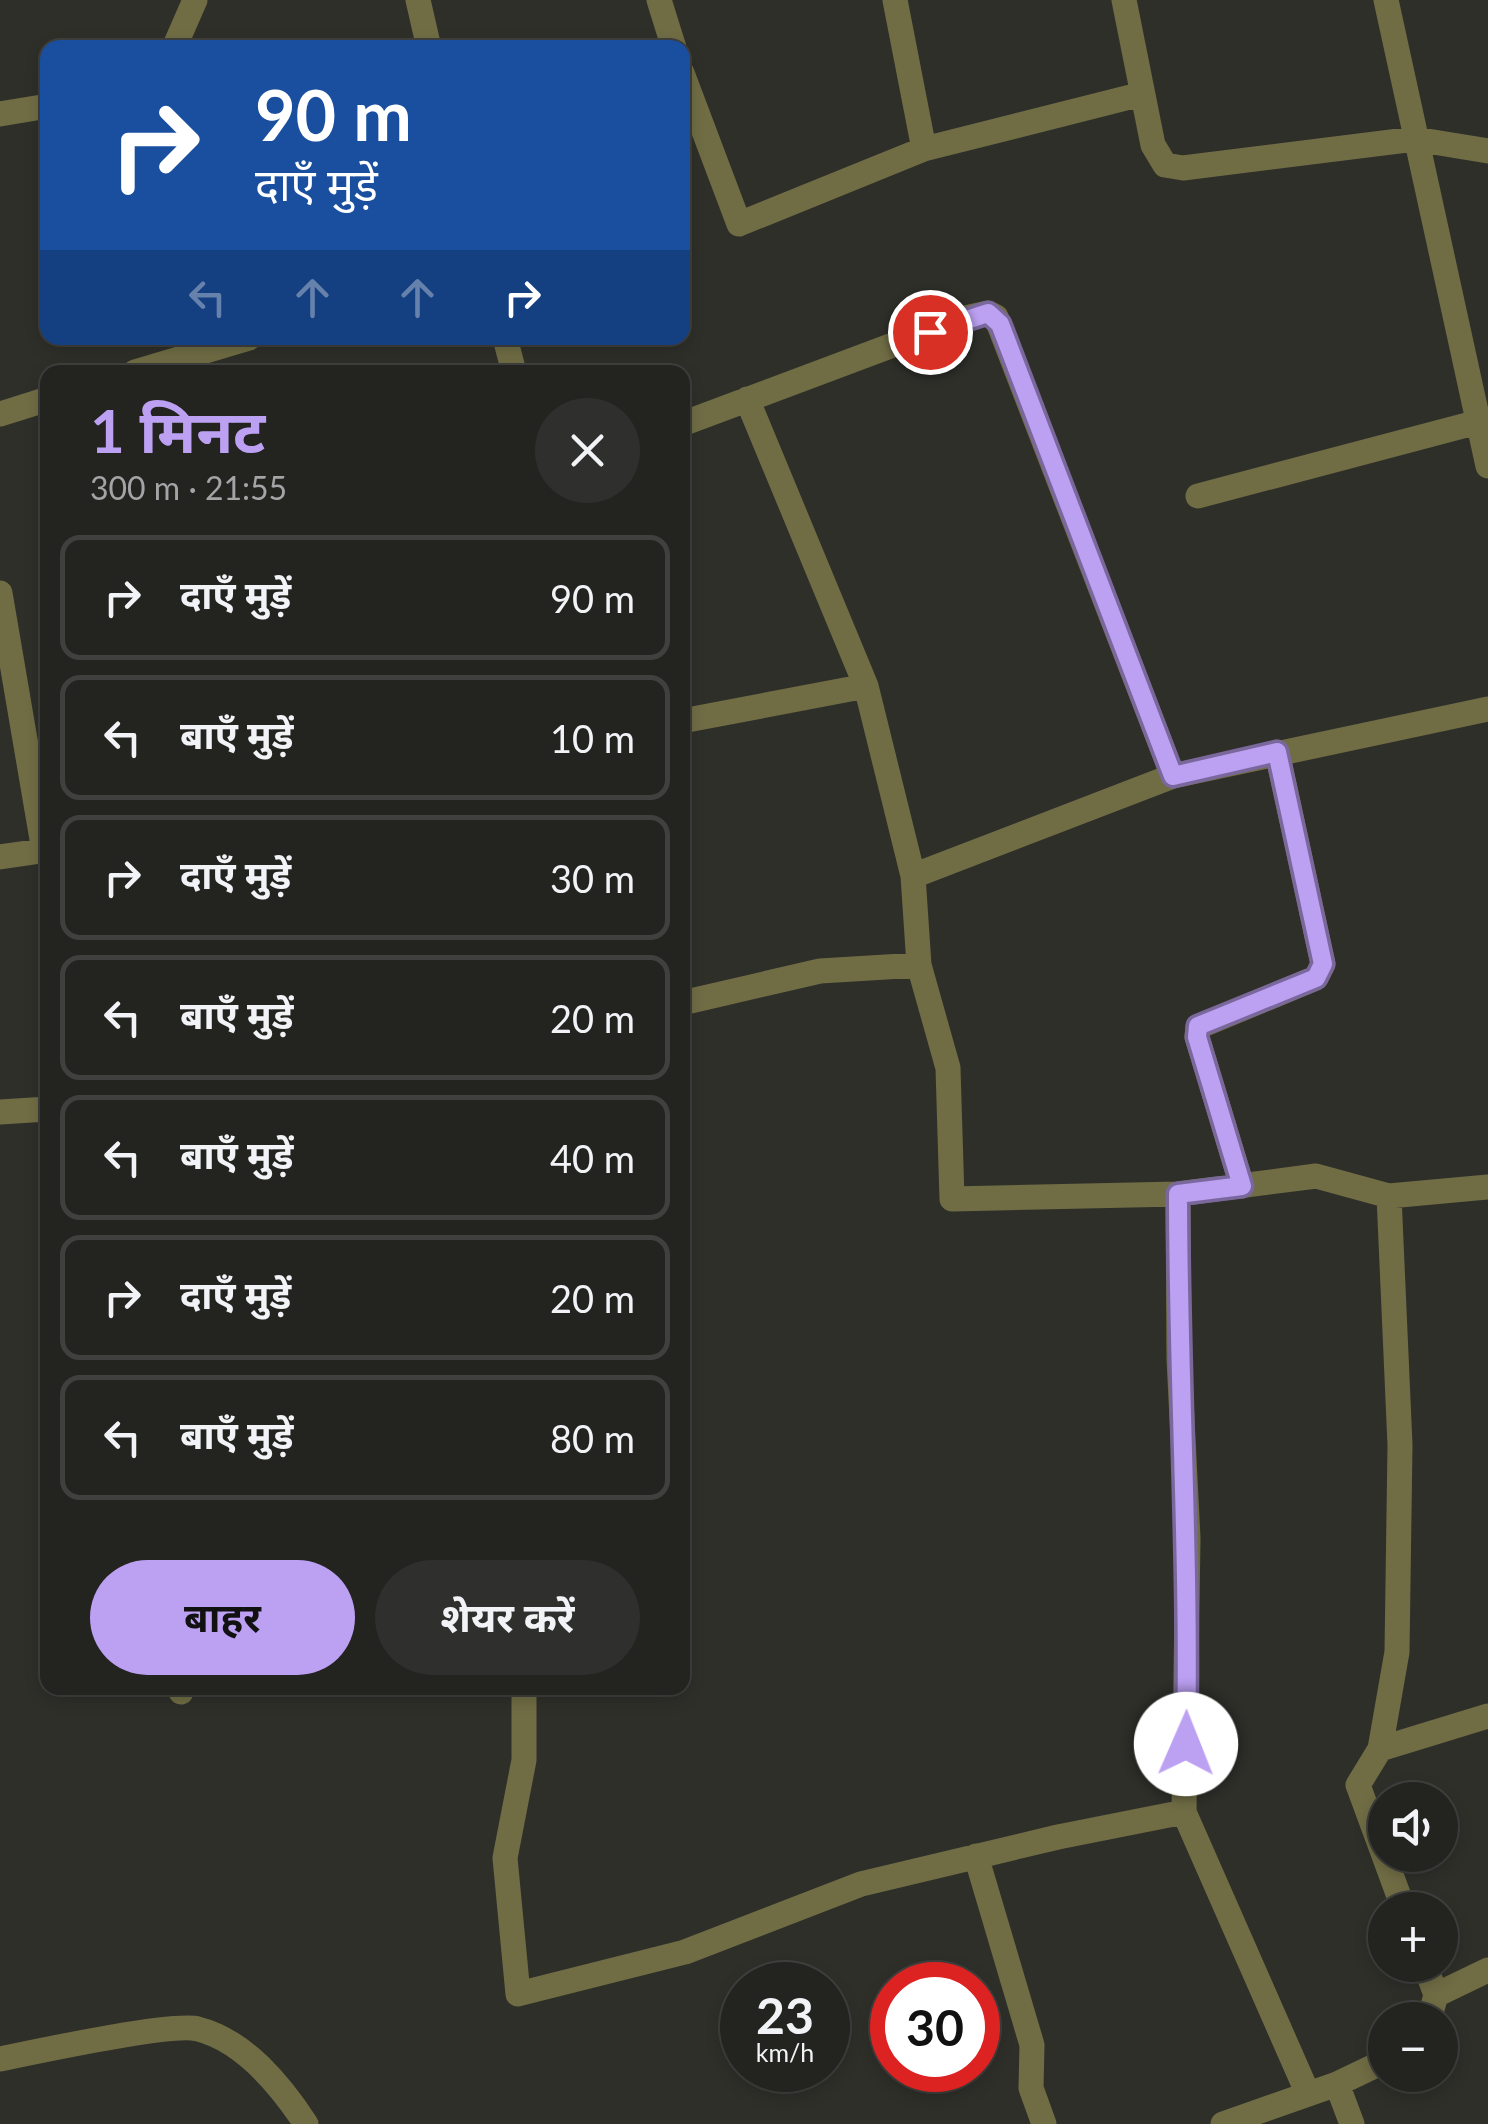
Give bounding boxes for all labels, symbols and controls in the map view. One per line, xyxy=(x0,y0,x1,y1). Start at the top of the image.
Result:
text: 90 m xyxy=(255,72,412,156)
icon: right xyxy=(90,80,220,210)
text: दाएँ मुड़ें xyxy=(255,157,378,211)
icon: left xyxy=(180,270,235,325)
icon: ahead xyxy=(285,270,340,325)
icon: ahead xyxy=(390,270,445,325)
icon: right xyxy=(495,270,550,325)
pin xyxy=(888,290,973,375)
icon: arrive xyxy=(903,305,958,360)
text: 1 मिनट xyxy=(90,394,265,466)
button: close xyxy=(535,398,640,503)
text: 300 m · 21:55 xyxy=(90,468,287,507)
icon: right xyxy=(95,570,150,625)
text: दाएँ मुड़ें xyxy=(180,571,291,617)
text: 90 m xyxy=(550,575,635,621)
icon: left xyxy=(95,710,150,765)
text: बाएँ मुड़ें xyxy=(180,711,293,757)
text: 10 m xyxy=(550,715,635,761)
icon: right xyxy=(95,850,150,905)
text: दाएँ मुड़ें xyxy=(180,851,291,897)
text: 30 m xyxy=(550,855,635,901)
icon: left xyxy=(95,990,150,1045)
text: बाएँ मुड़ें xyxy=(180,991,293,1037)
text: 20 m xyxy=(550,995,635,1041)
icon: left xyxy=(95,1130,150,1185)
text: बाएँ मुड़ें xyxy=(180,1131,293,1177)
text: 40 m xyxy=(550,1135,635,1181)
icon: right xyxy=(95,1270,150,1325)
text: दाएँ मुड़ें xyxy=(180,1271,291,1317)
text: 20 m xyxy=(550,1275,635,1321)
icon: left xyxy=(95,1410,150,1465)
text: बाएँ मुड़ें xyxy=(180,1411,293,1457)
text: 80 m xyxy=(550,1415,635,1461)
button: बाहर xyxy=(90,1560,355,1675)
button: शेयर करें xyxy=(375,1560,640,1675)
position arrow xyxy=(1134,1692,1238,1796)
map controls xyxy=(1368,1782,1458,2092)
button: sound xyxy=(1368,1782,1458,1872)
button: + xyxy=(1368,1892,1458,1982)
speed limit sign: 30 xyxy=(870,1962,1000,2092)
text: 23 xyxy=(756,1985,814,2045)
button: − xyxy=(1368,2002,1458,2092)
text: km/h xyxy=(756,2037,814,2067)

